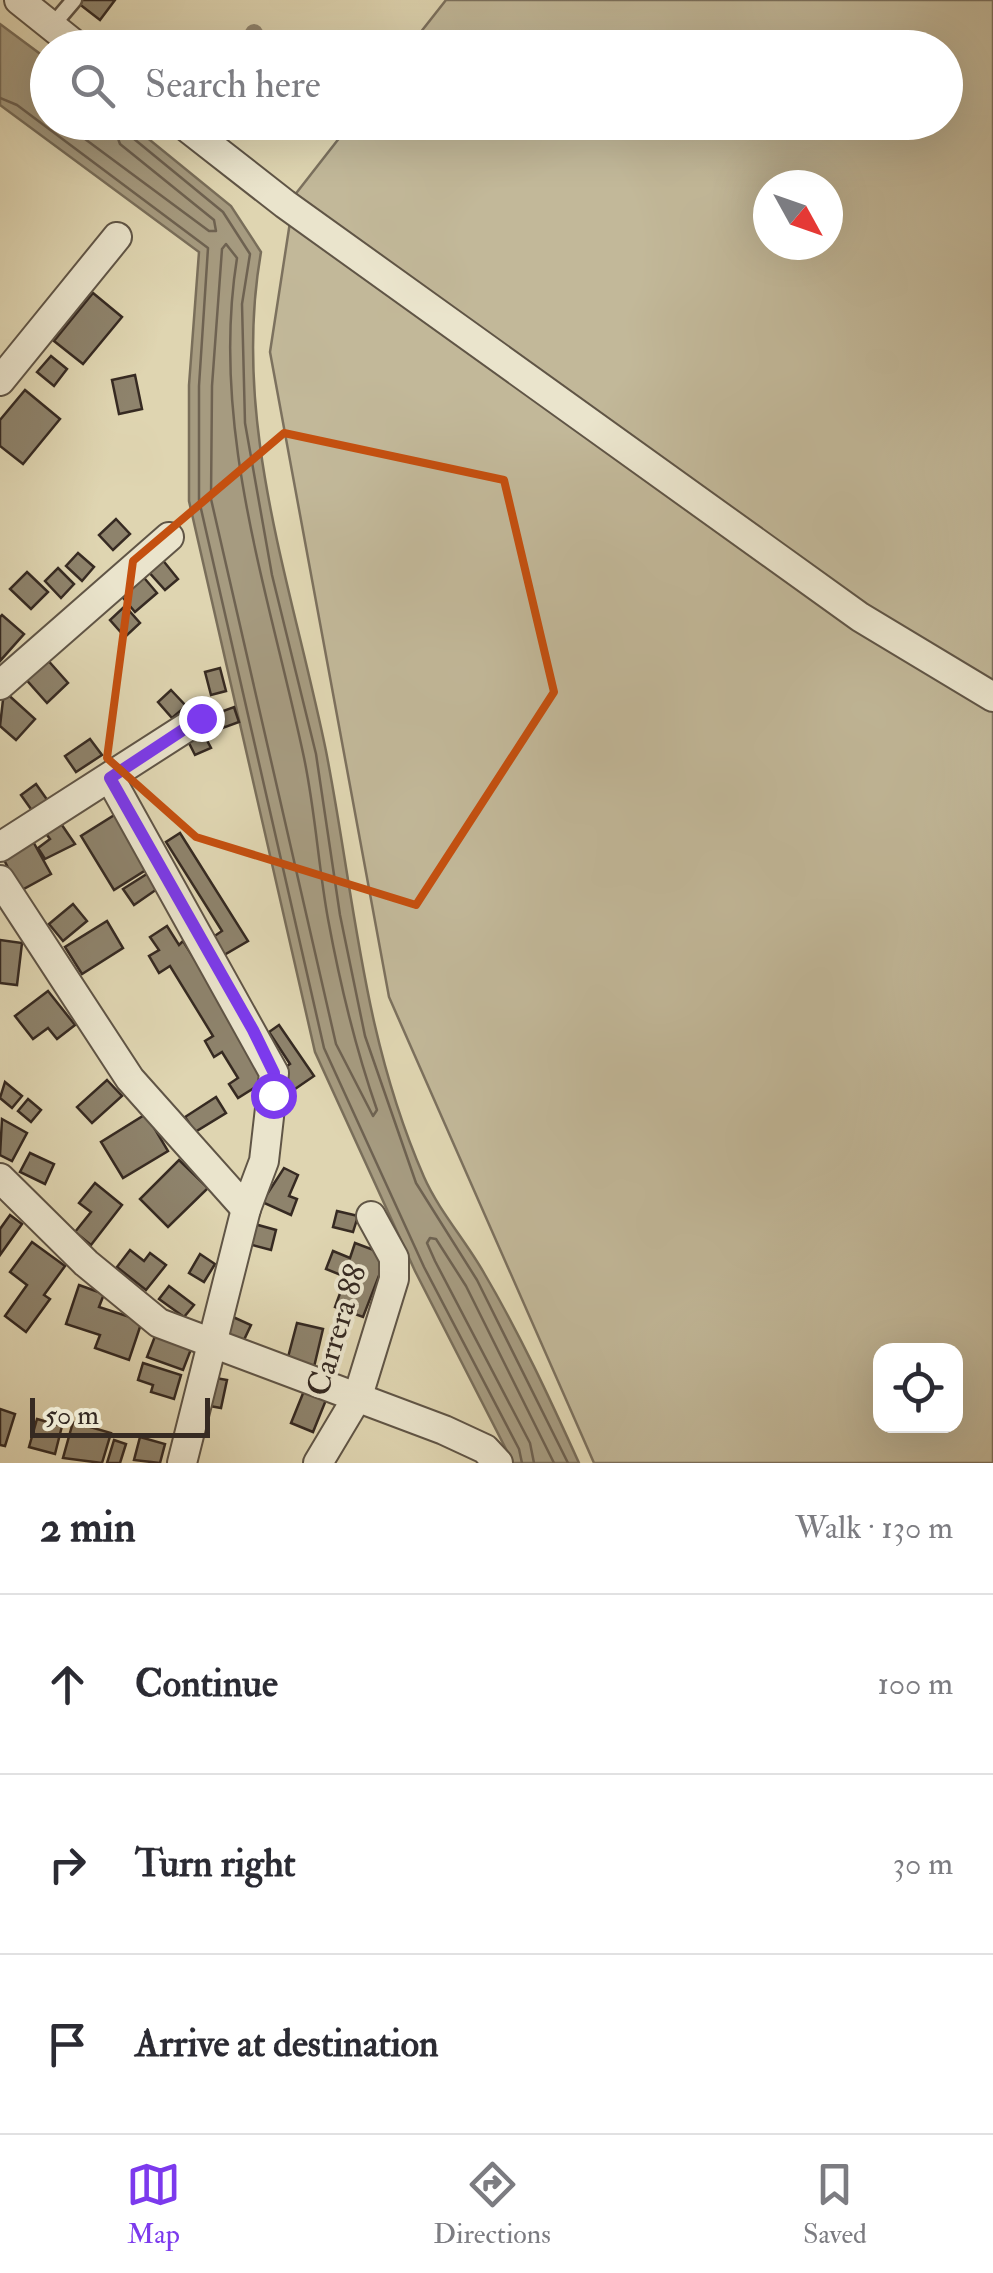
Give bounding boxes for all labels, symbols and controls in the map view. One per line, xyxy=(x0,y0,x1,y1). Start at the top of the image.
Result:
search box xyxy=(30,30,963,140)
icon: search xyxy=(65,58,120,113)
text: Search here xyxy=(145,61,321,109)
north arrow xyxy=(753,170,843,260)
route end xyxy=(179,696,225,742)
route start xyxy=(251,1073,297,1119)
street label: Carrera 88 xyxy=(298,1260,376,1401)
map controls xyxy=(873,1343,963,1433)
button: locate xyxy=(873,1343,963,1433)
scale bar xyxy=(30,1393,210,1438)
text: 50 m xyxy=(45,1398,99,1433)
text: 2 min xyxy=(40,1502,136,1554)
text: Walk · 130 m xyxy=(795,1508,953,1548)
icon: ahead xyxy=(40,1657,95,1712)
text: Continue xyxy=(135,1660,278,1708)
text: 100 m xyxy=(877,1664,953,1704)
icon: right xyxy=(40,1837,95,1892)
text: Turn right xyxy=(135,1840,296,1888)
text: 30 m xyxy=(893,1844,953,1884)
icon: arrive xyxy=(40,2017,95,2072)
text: Arrive at destination xyxy=(135,2020,439,2068)
tab: Map xyxy=(126,2157,181,2252)
tab: Directions xyxy=(433,2157,551,2252)
tab: Saved xyxy=(803,2157,867,2252)

